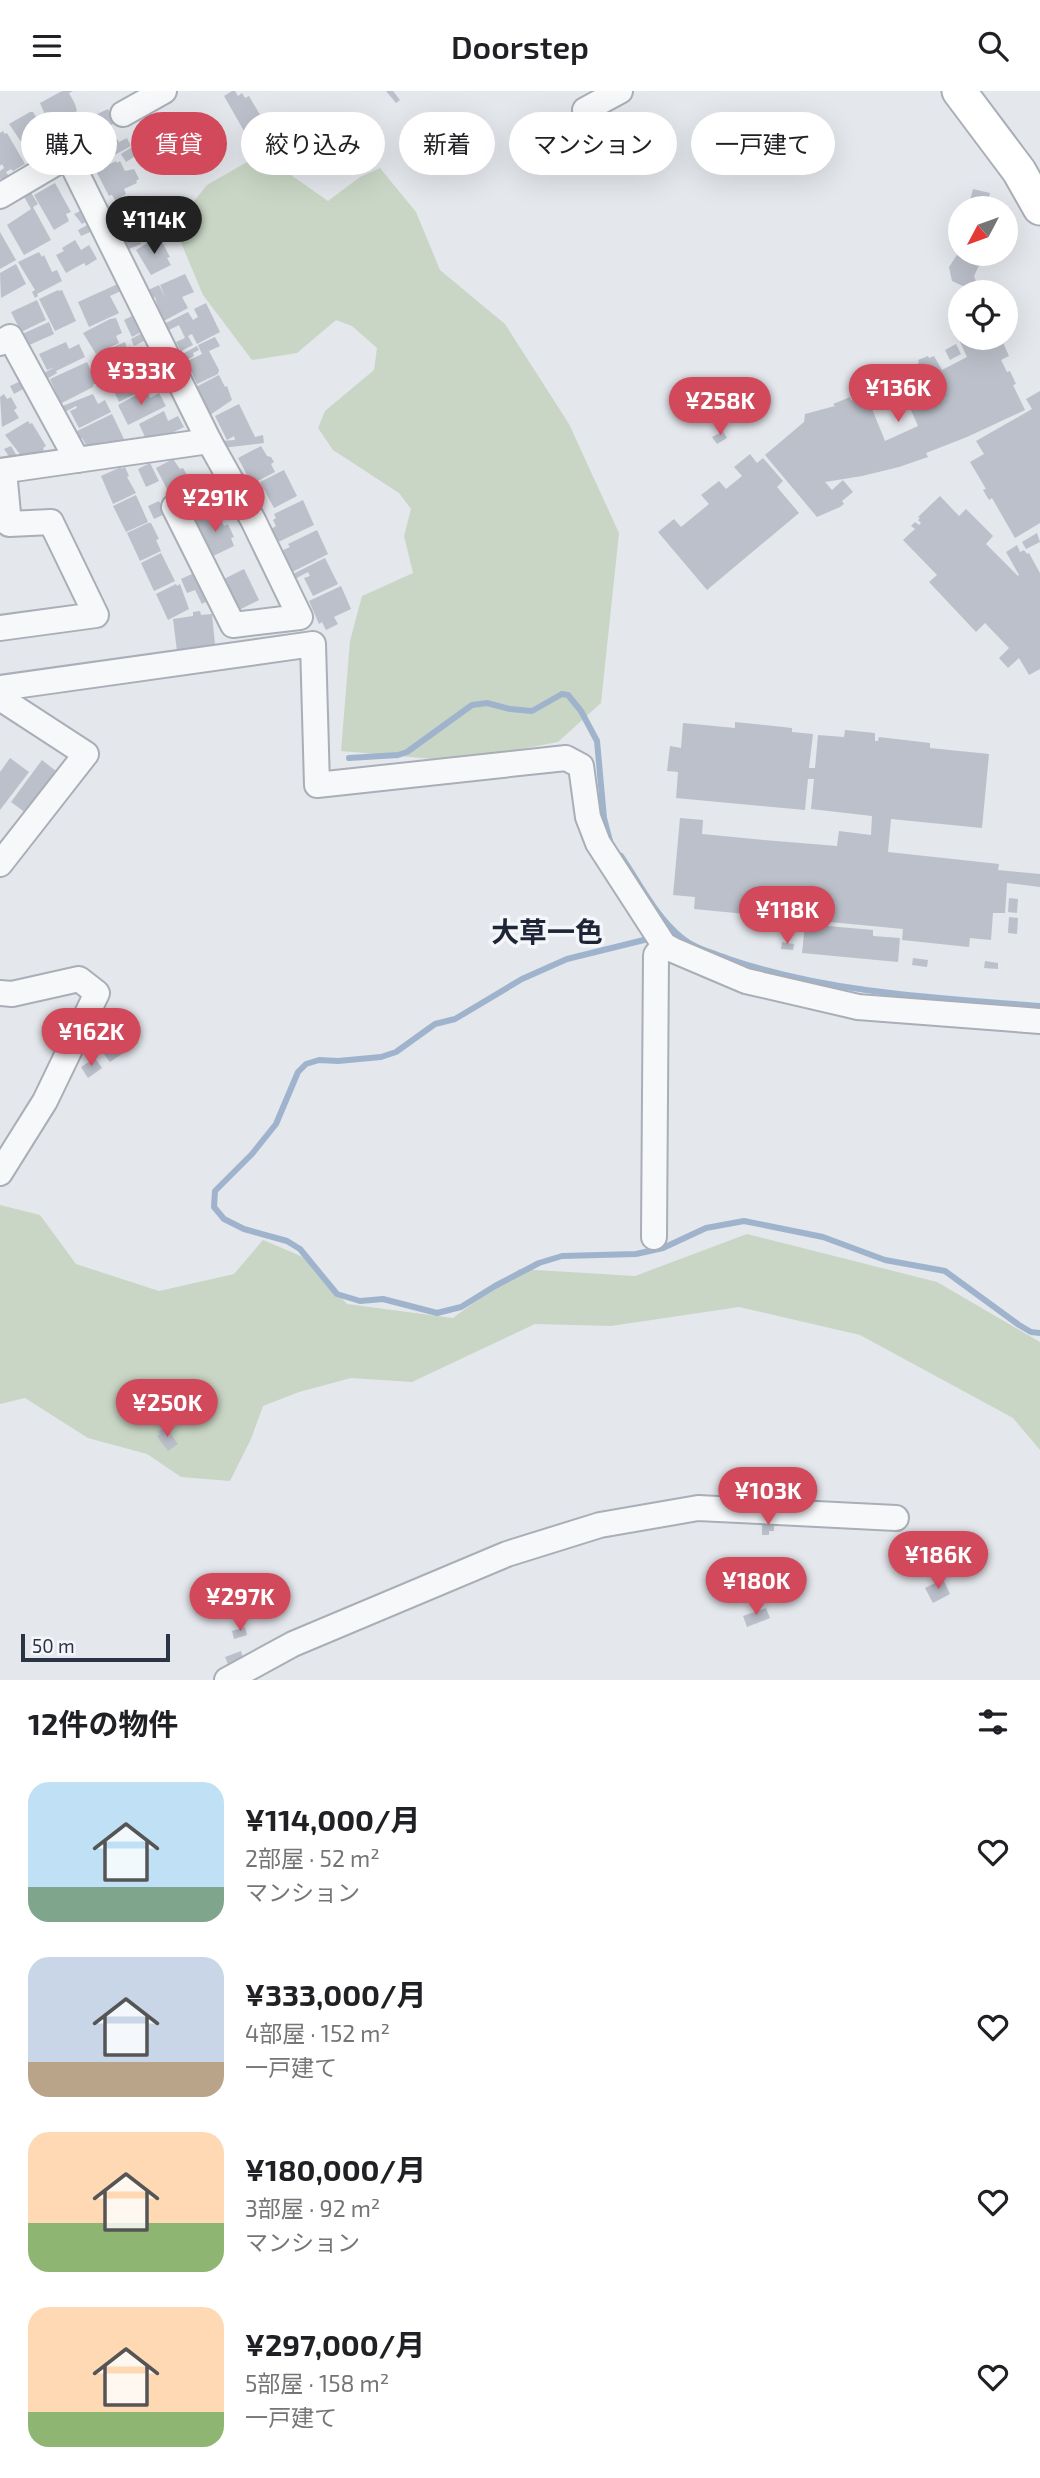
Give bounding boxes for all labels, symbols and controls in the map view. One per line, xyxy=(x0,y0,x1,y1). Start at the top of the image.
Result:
icon: menu xyxy=(28,27,66,65)
text: Doorstep xyxy=(451,27,589,65)
icon: search xyxy=(974,27,1012,65)
chip: 購入 xyxy=(21,112,117,175)
chip: 賃貸 xyxy=(131,112,227,175)
chip: 絞り込み xyxy=(241,112,385,175)
chip: 新着 xyxy=(399,112,495,175)
chip: マンション xyxy=(509,112,677,175)
chip: 一戸建て xyxy=(691,112,835,175)
north arrow xyxy=(948,196,1018,266)
map controls xyxy=(948,196,1018,350)
pin: ¥114K xyxy=(105,197,203,256)
text: ¥114K xyxy=(122,205,186,233)
button: locate xyxy=(948,280,1018,350)
pin: ¥333K xyxy=(92,347,190,407)
text: ¥333K xyxy=(107,356,175,384)
pin: ¥136K xyxy=(849,365,947,424)
text: ¥136K xyxy=(865,373,931,401)
pin: ¥258K xyxy=(671,377,769,437)
text: ¥258K xyxy=(685,386,755,414)
pin: ¥291K xyxy=(166,475,264,534)
text: ¥291K xyxy=(182,483,248,511)
pin: ¥118K xyxy=(738,887,836,946)
text: ¥118K xyxy=(755,895,819,923)
district label: 大草一色 xyxy=(491,914,603,948)
pin: ¥162K xyxy=(42,1009,140,1068)
text: ¥162K xyxy=(58,1017,124,1045)
pin: ¥250K xyxy=(118,1379,216,1439)
text: ¥250K xyxy=(132,1388,202,1416)
pin: ¥103K xyxy=(719,1467,817,1527)
text: ¥103K xyxy=(734,1476,802,1504)
pin: ¥186K xyxy=(889,1531,987,1591)
text: ¥186K xyxy=(904,1540,972,1568)
pin: ¥180K xyxy=(707,1557,805,1617)
text: ¥180K xyxy=(722,1566,790,1594)
pin: ¥297K xyxy=(191,1573,289,1633)
text: ¥297K xyxy=(206,1582,274,1610)
scale bar xyxy=(21,1631,170,1663)
text: 50 m xyxy=(32,1634,75,1657)
icon: filters xyxy=(974,1703,1012,1741)
text: 12件の物件 xyxy=(28,1705,178,1741)
text: ¥114,000/月 xyxy=(245,1801,421,1837)
icon: home xyxy=(84,1810,168,1894)
icon: heart xyxy=(974,1833,1012,1871)
text: 2部屋 · 52 m² xyxy=(245,1844,380,1872)
text: マンション xyxy=(245,1878,360,1906)
text: ¥333,000/月 xyxy=(245,1976,427,2012)
icon: home xyxy=(84,1985,168,2069)
icon: heart xyxy=(974,2008,1012,2046)
text: 4部屋 · 152 m² xyxy=(245,2019,390,2047)
text: 一戸建て xyxy=(245,2053,337,2081)
text: ¥180,000/月 xyxy=(245,2151,426,2187)
icon: home xyxy=(84,2160,168,2244)
icon: heart xyxy=(974,2183,1012,2221)
text: 3部屋 · 92 m² xyxy=(245,2194,380,2222)
text: マンション xyxy=(245,2228,360,2256)
text: ¥297,000/月 xyxy=(245,2326,425,2362)
icon: home xyxy=(84,2335,168,2419)
icon: heart xyxy=(974,2358,1012,2396)
text: 5部屋 · 158 m² xyxy=(245,2369,389,2397)
text: 一戸建て xyxy=(245,2403,337,2431)

